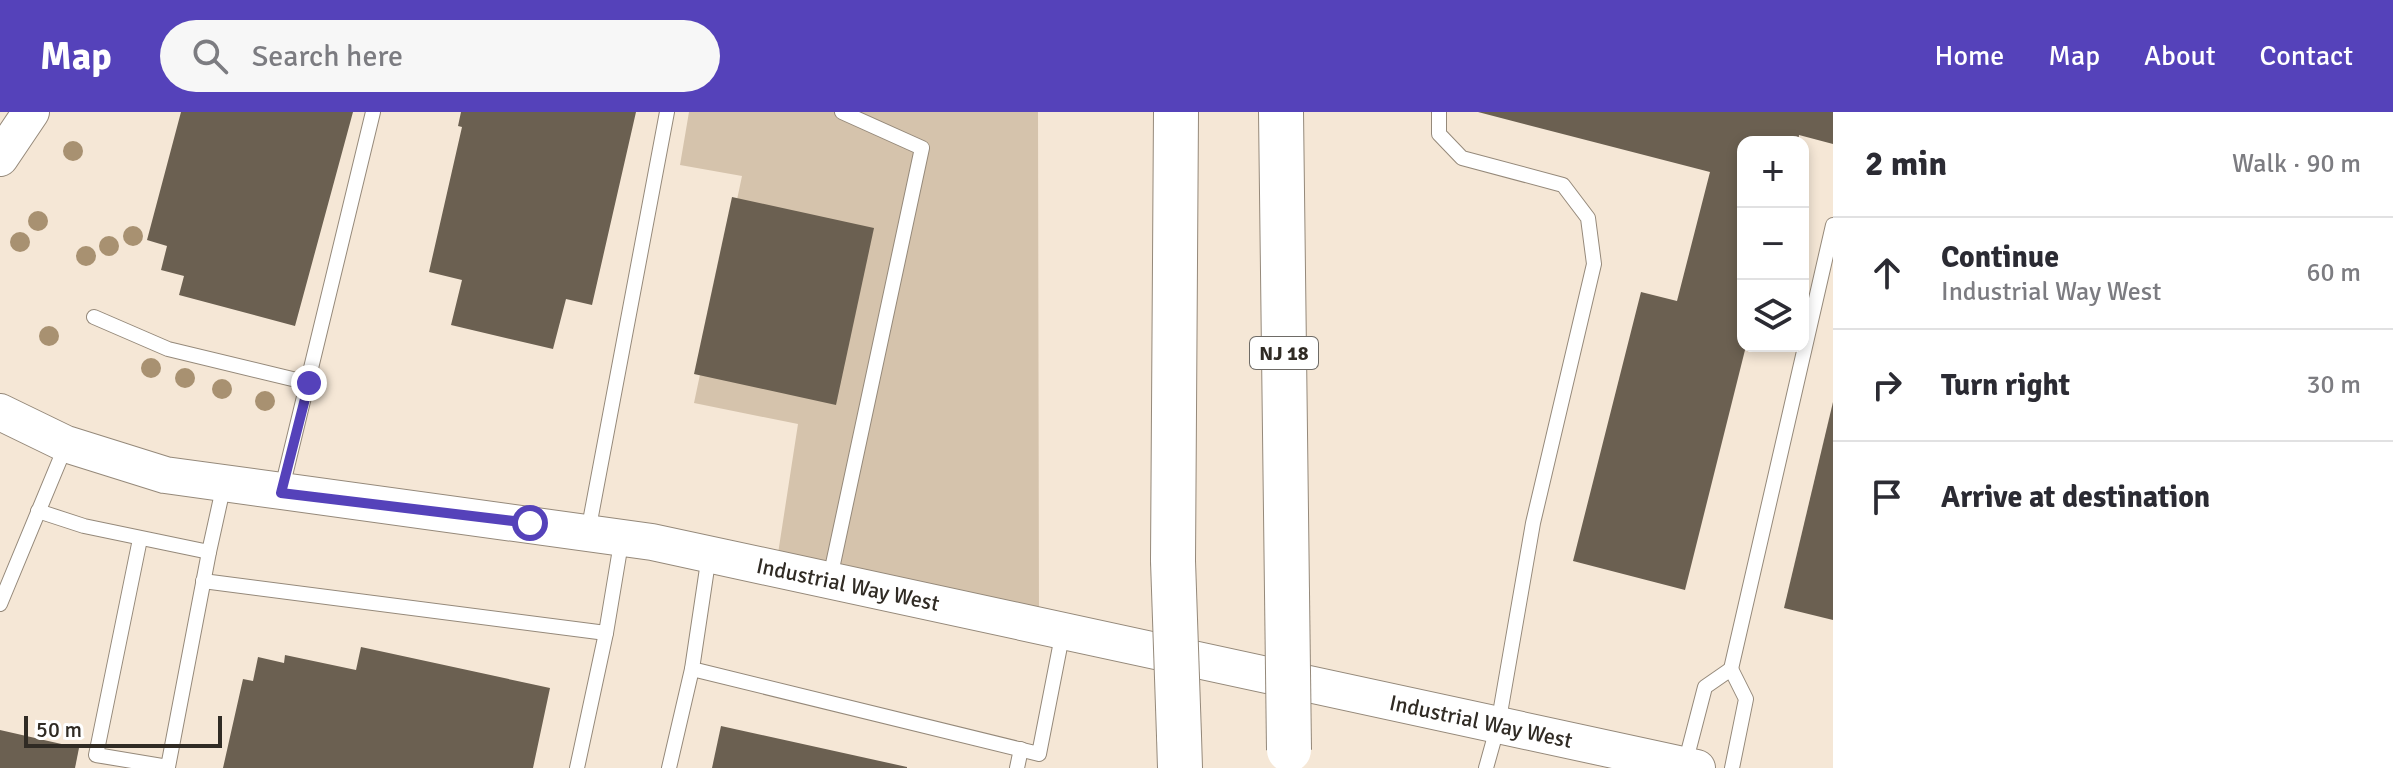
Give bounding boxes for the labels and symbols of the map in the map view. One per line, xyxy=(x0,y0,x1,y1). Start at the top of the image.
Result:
road number: NJ 18 xyxy=(1250,337,1318,369)
route end xyxy=(291,365,327,401)
route start xyxy=(512,505,548,541)
street label: Industrial Way West xyxy=(754,552,942,617)
street label: Industrial Way West xyxy=(1387,689,1575,754)
scale bar xyxy=(24,712,222,748)

